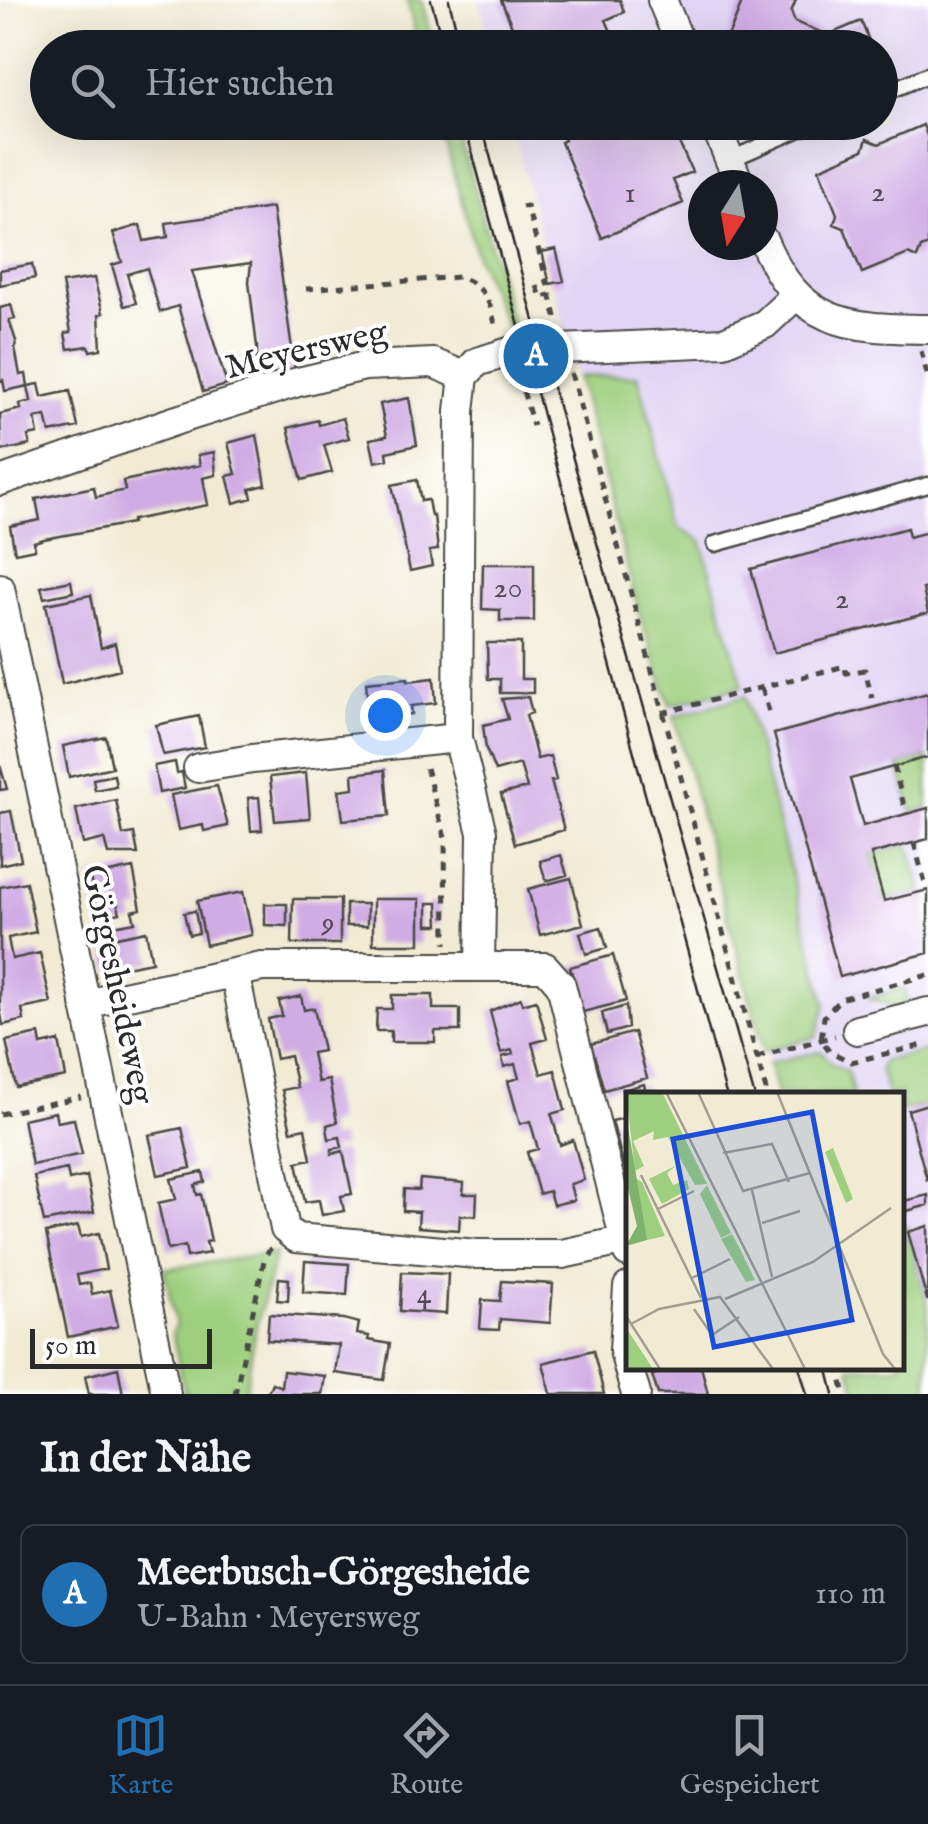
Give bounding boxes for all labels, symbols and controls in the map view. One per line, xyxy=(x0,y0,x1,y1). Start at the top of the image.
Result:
search box xyxy=(30,30,898,140)
icon: search xyxy=(65,58,120,113)
text: Hier suchen xyxy=(145,61,335,109)
north arrow xyxy=(688,170,778,260)
house number: 2 xyxy=(871,174,885,212)
house number: 1 xyxy=(624,175,636,213)
street label: Meyersweg xyxy=(221,310,393,391)
pin: A xyxy=(504,318,568,394)
house number: 20 xyxy=(494,570,522,608)
house number: 2 xyxy=(835,581,849,619)
your location xyxy=(360,690,411,741)
street label: Görgesheideweg xyxy=(69,861,164,1109)
house number: 9 xyxy=(320,905,335,943)
inset map xyxy=(626,1092,903,1369)
house number: 4 xyxy=(417,1276,432,1314)
scale bar xyxy=(30,1324,212,1368)
text: 50 m xyxy=(45,1329,97,1364)
text: In der Nähe xyxy=(40,1433,251,1486)
text: Meerbusch-Görgesheide xyxy=(137,1550,530,1598)
text: A xyxy=(64,1574,85,1615)
text: 110 m xyxy=(815,1574,886,1615)
text: U-Bahn · Meyersweg xyxy=(137,1598,420,1639)
tab: Karte xyxy=(108,1708,173,1803)
tab: Route xyxy=(390,1708,463,1803)
tab: Gespeichert xyxy=(680,1708,820,1803)

